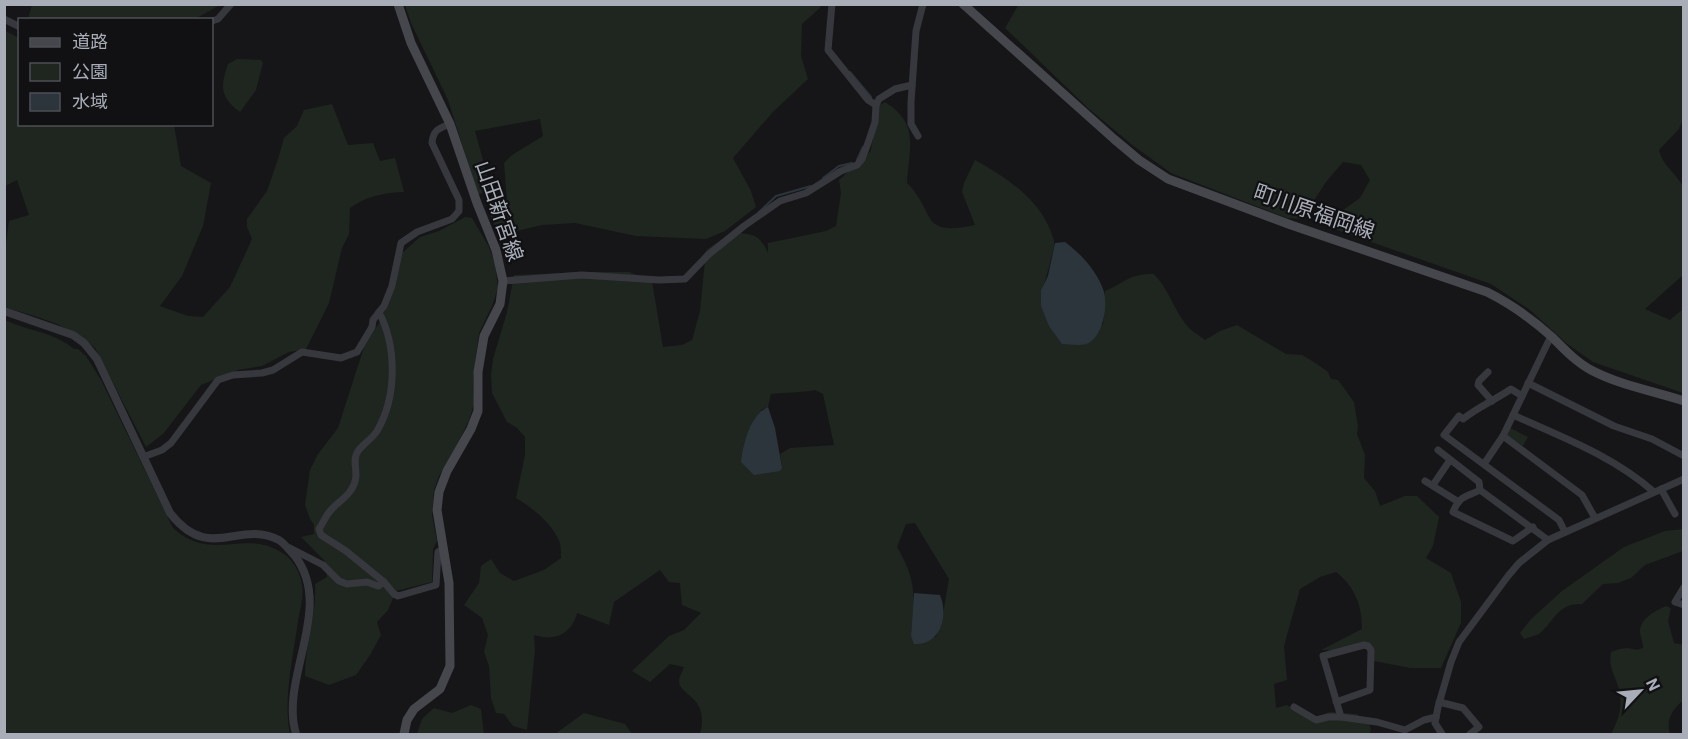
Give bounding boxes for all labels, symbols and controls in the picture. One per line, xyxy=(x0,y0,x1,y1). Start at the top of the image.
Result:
legend xyxy=(18,18,213,126)
text: 道路 xyxy=(72,31,108,52)
text: 公園 xyxy=(72,61,108,82)
text: 水域 xyxy=(72,91,108,112)
street label: 山田新宮線 xyxy=(471,157,527,265)
street label: 町川原福岡線 xyxy=(1251,180,1377,244)
north arrow xyxy=(1610,661,1670,721)
text: N xyxy=(1642,675,1664,694)

